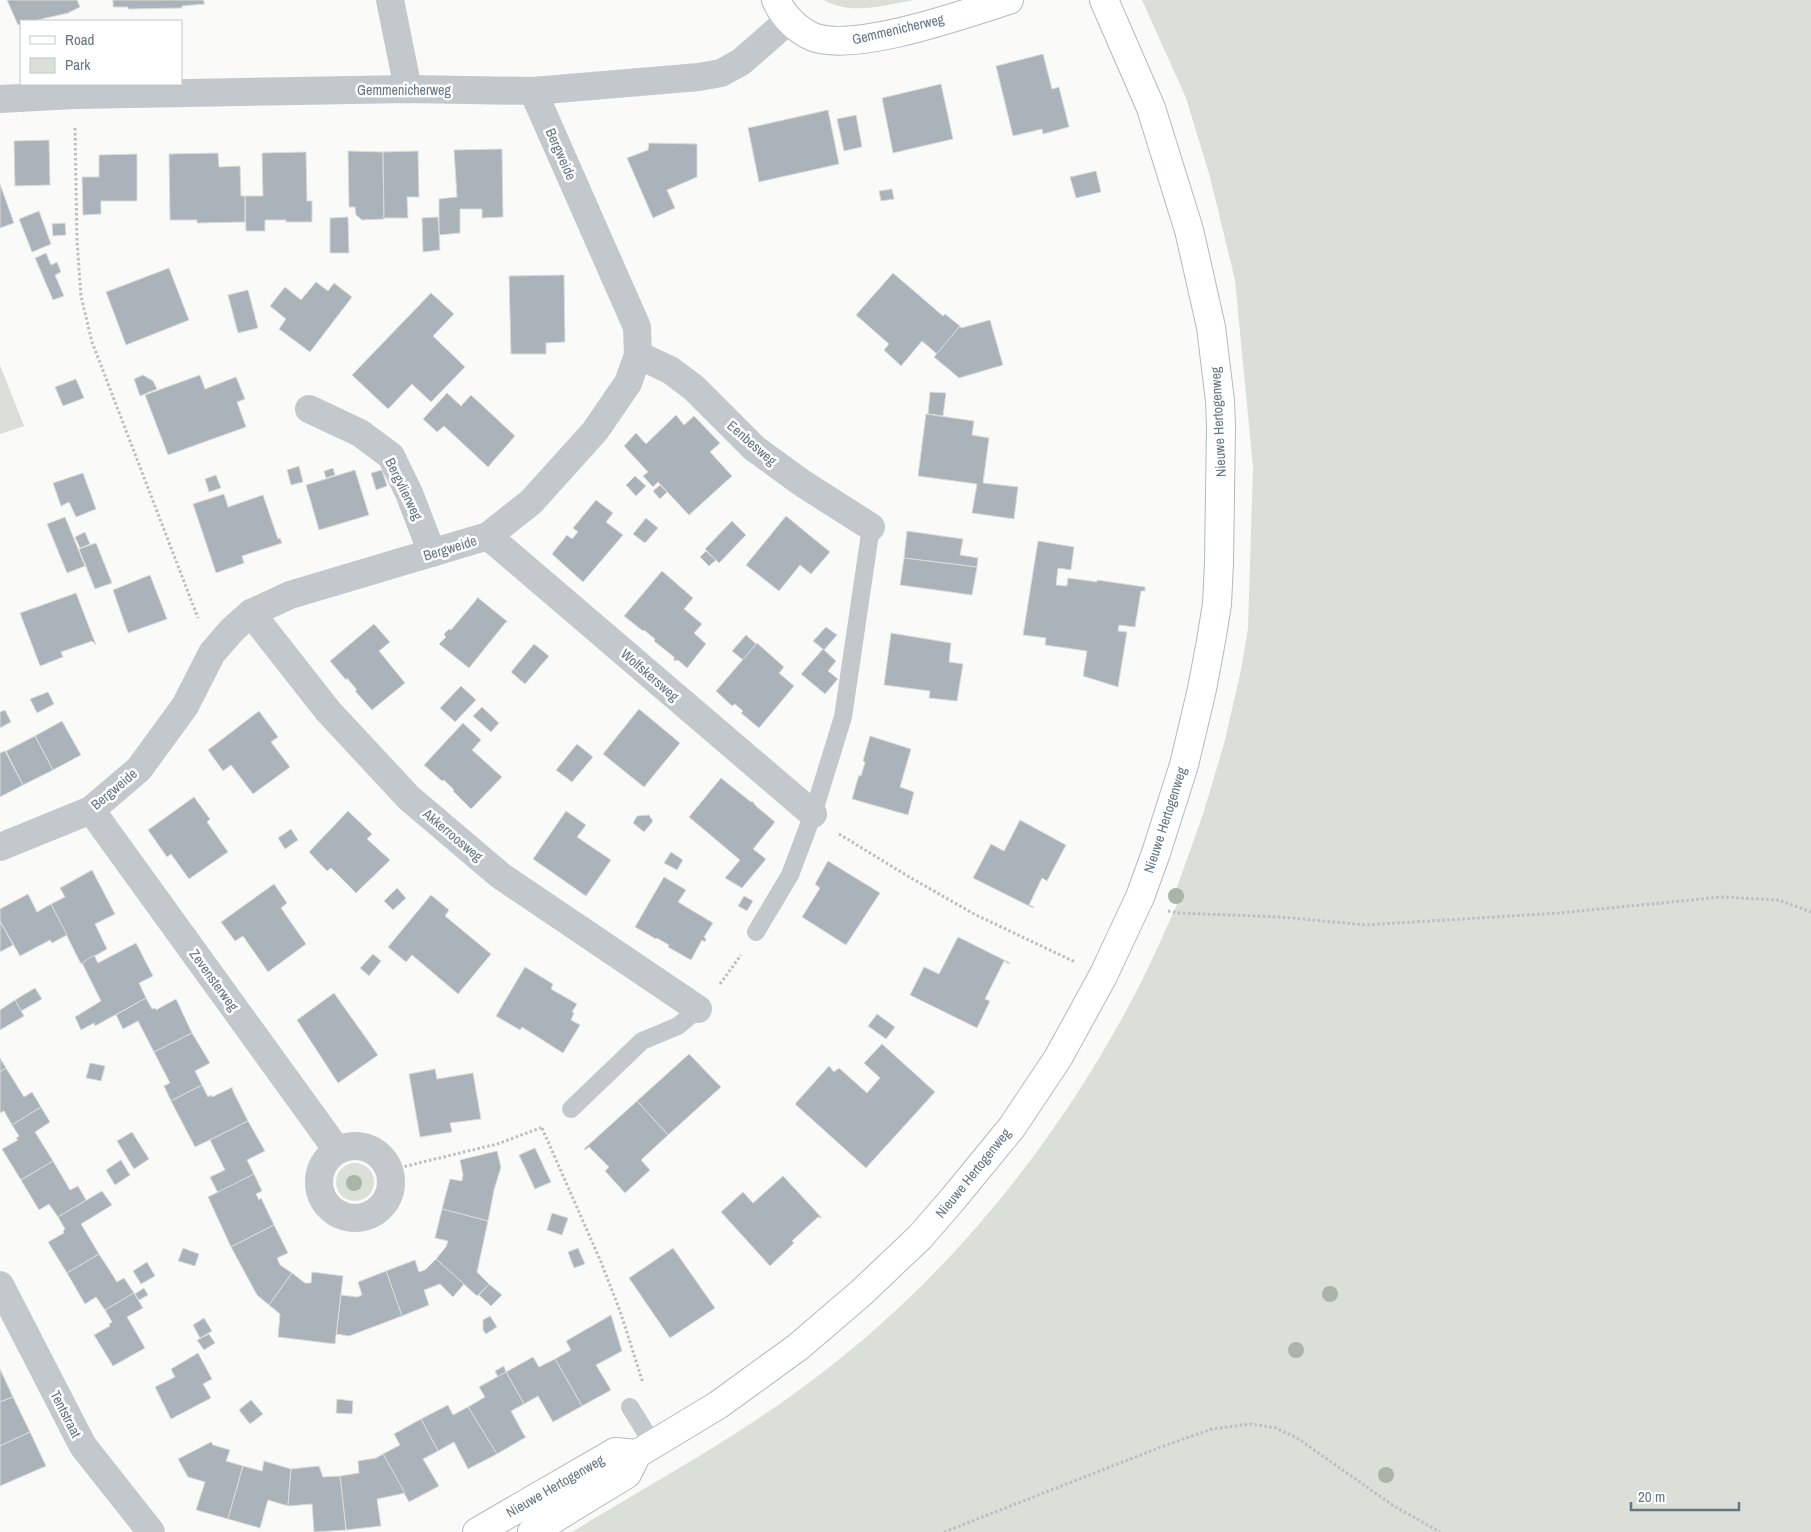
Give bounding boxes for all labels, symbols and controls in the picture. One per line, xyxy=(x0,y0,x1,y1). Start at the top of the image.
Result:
street label: Gemmenicherweg xyxy=(850,10,946,48)
legend xyxy=(20,20,182,85)
text: Road xyxy=(65,29,94,50)
text: Park xyxy=(65,54,91,75)
street label: Gemmenicherweg xyxy=(357,81,452,99)
street label: Bergweide xyxy=(542,125,580,183)
street label: Nieuwe Hertogenweg xyxy=(1206,366,1230,478)
street label: Eenbesweg xyxy=(723,417,781,470)
street label: Bergvlierweg xyxy=(381,455,427,524)
street label: Bergweide xyxy=(421,531,479,565)
street label: Wolfskersweg xyxy=(617,645,683,706)
street label: Bergweide xyxy=(87,764,141,814)
street label: Nieuwe Hertogenweg xyxy=(1139,764,1191,875)
street label: Akkerroosweg xyxy=(419,804,487,866)
street label: Zevensterweg xyxy=(186,946,243,1015)
street label: Nieuwe Hertogenweg xyxy=(931,1124,1015,1222)
street label: Tentstraat xyxy=(47,1387,85,1441)
street label: Nieuwe Hertogenweg xyxy=(503,1450,608,1521)
scale bar xyxy=(1631,1480,1738,1512)
text: 20 m xyxy=(1638,1486,1665,1507)

